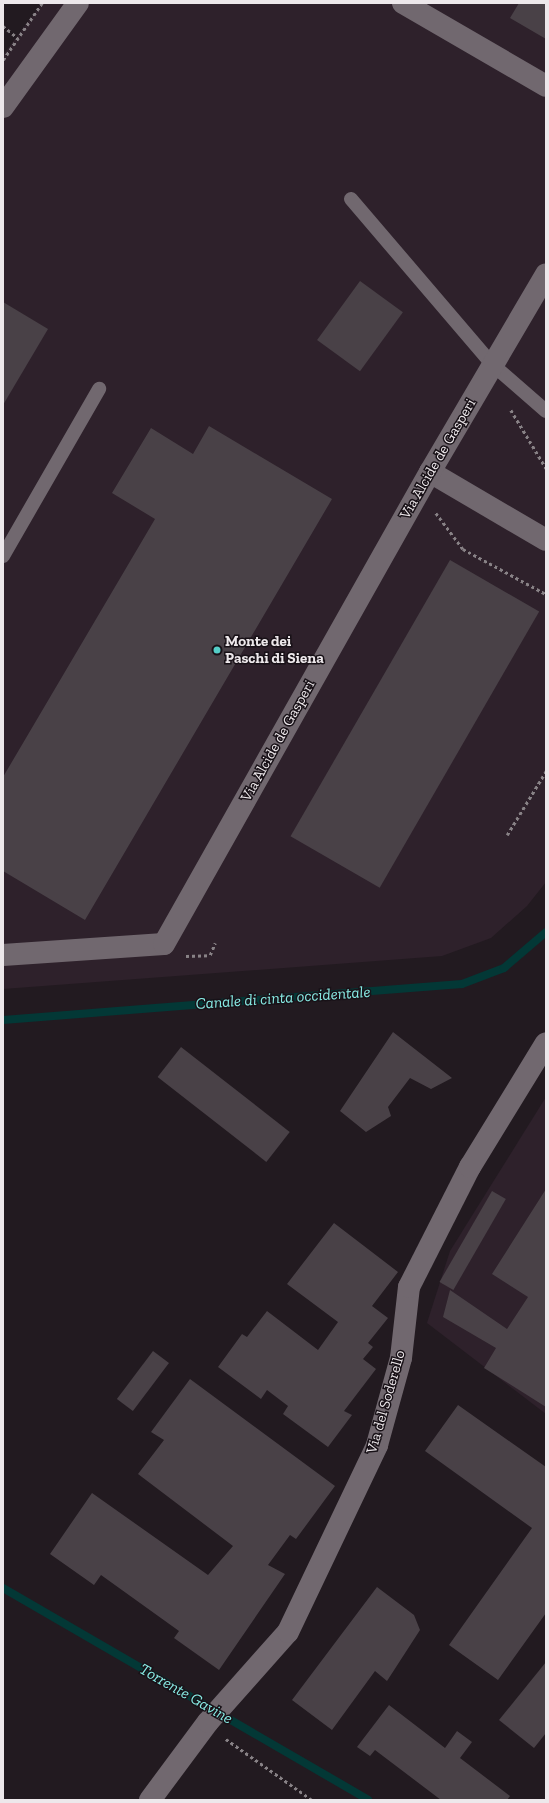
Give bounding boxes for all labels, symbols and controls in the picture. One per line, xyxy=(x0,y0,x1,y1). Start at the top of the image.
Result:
street label: Via Alcide de Gasperi xyxy=(396,395,480,523)
place label: Monte dei Paschi di Siena xyxy=(225,632,324,667)
marker: Monte dei Paschi di Siena xyxy=(212,645,222,655)
street label: Via Alcide de Gasperi xyxy=(237,677,319,805)
water label: Canale di cinta occidentale xyxy=(195,982,371,1014)
street label: Via del Soderello xyxy=(363,1348,409,1456)
water label: Torrente Gavine xyxy=(136,1660,236,1728)

